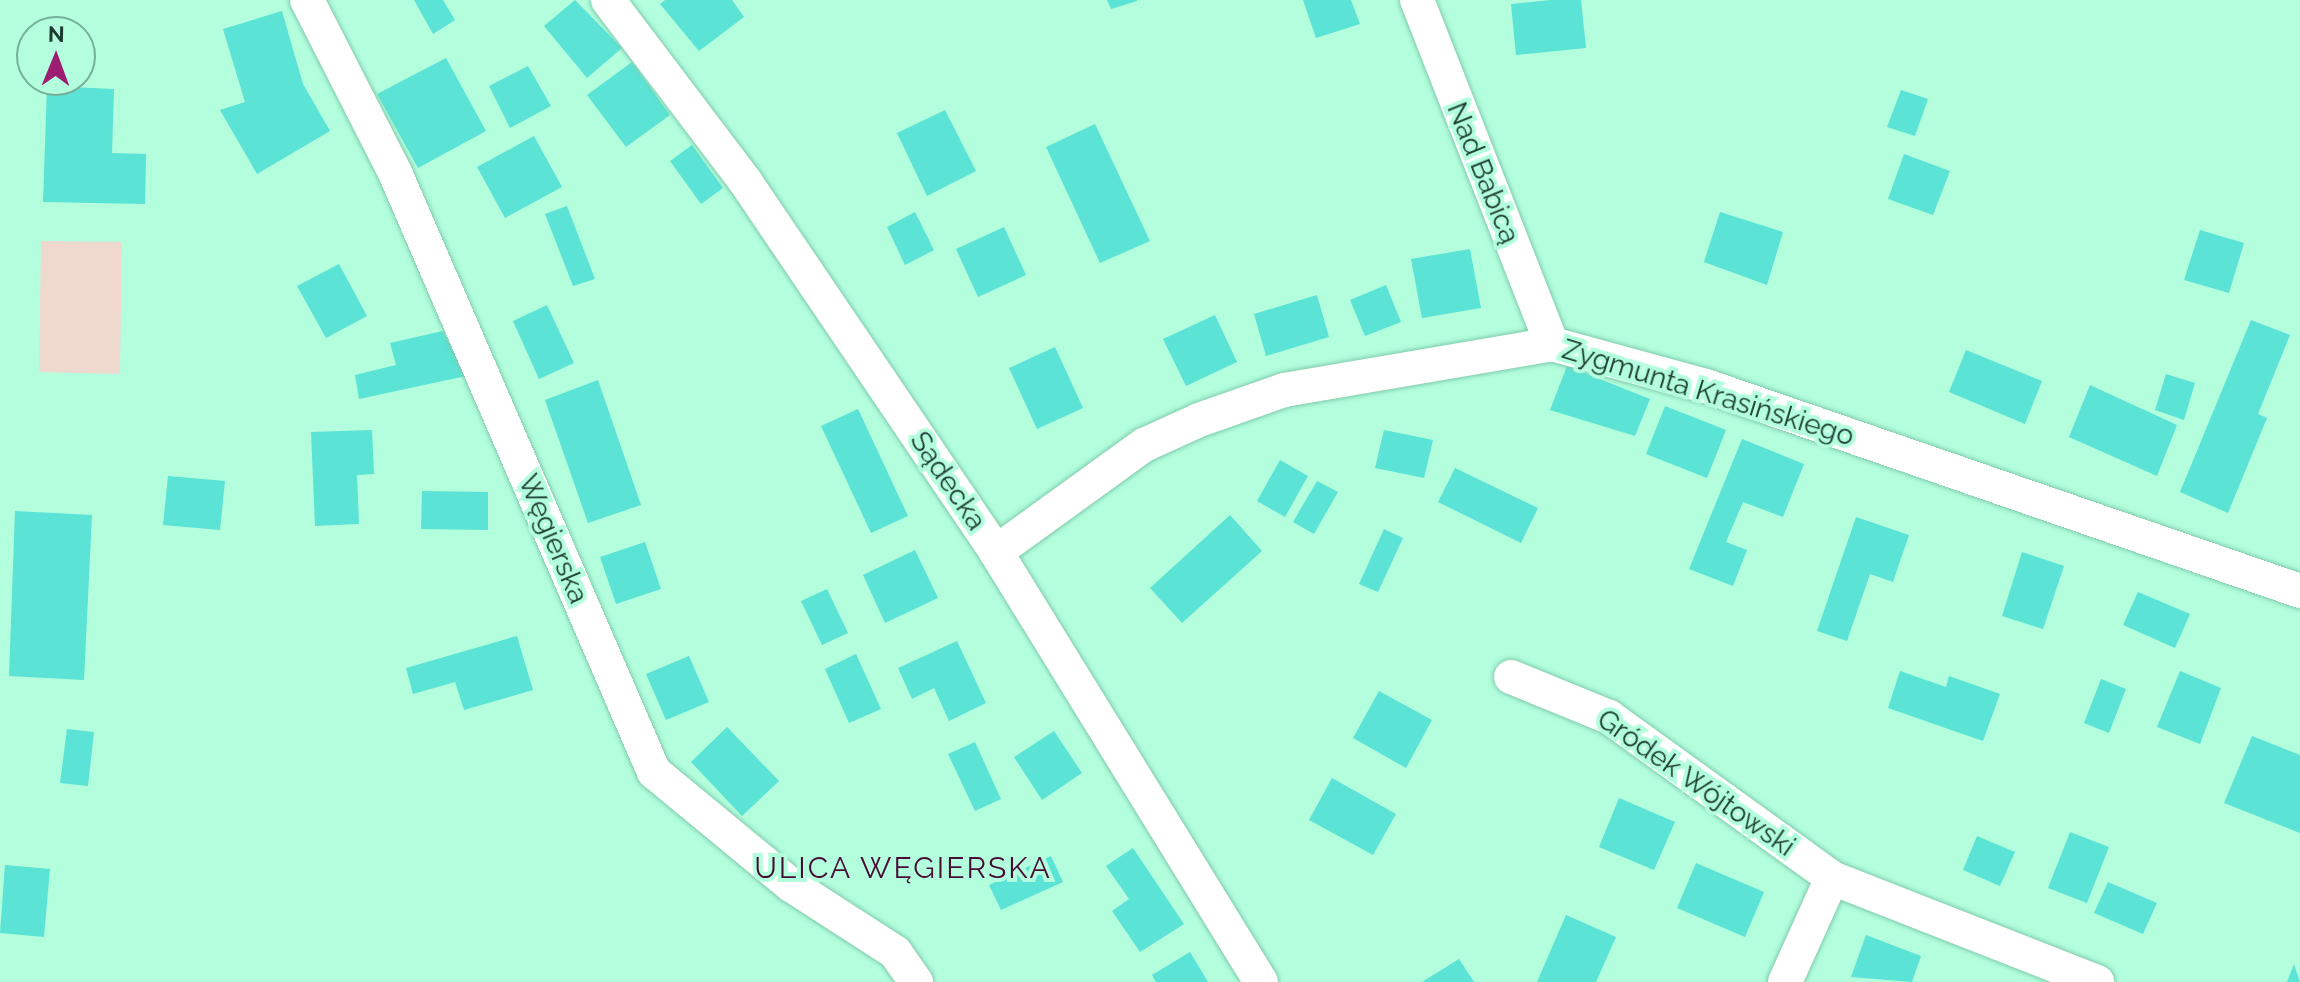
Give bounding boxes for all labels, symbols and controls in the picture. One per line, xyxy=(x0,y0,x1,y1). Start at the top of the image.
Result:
north arrow xyxy=(16,16,96,96)
text: N xyxy=(48,21,65,47)
street label: Nad Babicą xyxy=(1439,98,1527,248)
street label: Zygmunta Krasińskiego xyxy=(1558,333,1858,453)
street label: Sądecka xyxy=(903,425,993,537)
street label: Węgierska xyxy=(511,469,595,609)
street label: Gródek Wójtowski xyxy=(1590,702,1802,864)
district label: ULICA WĘGIERSKA xyxy=(753,850,1053,886)

